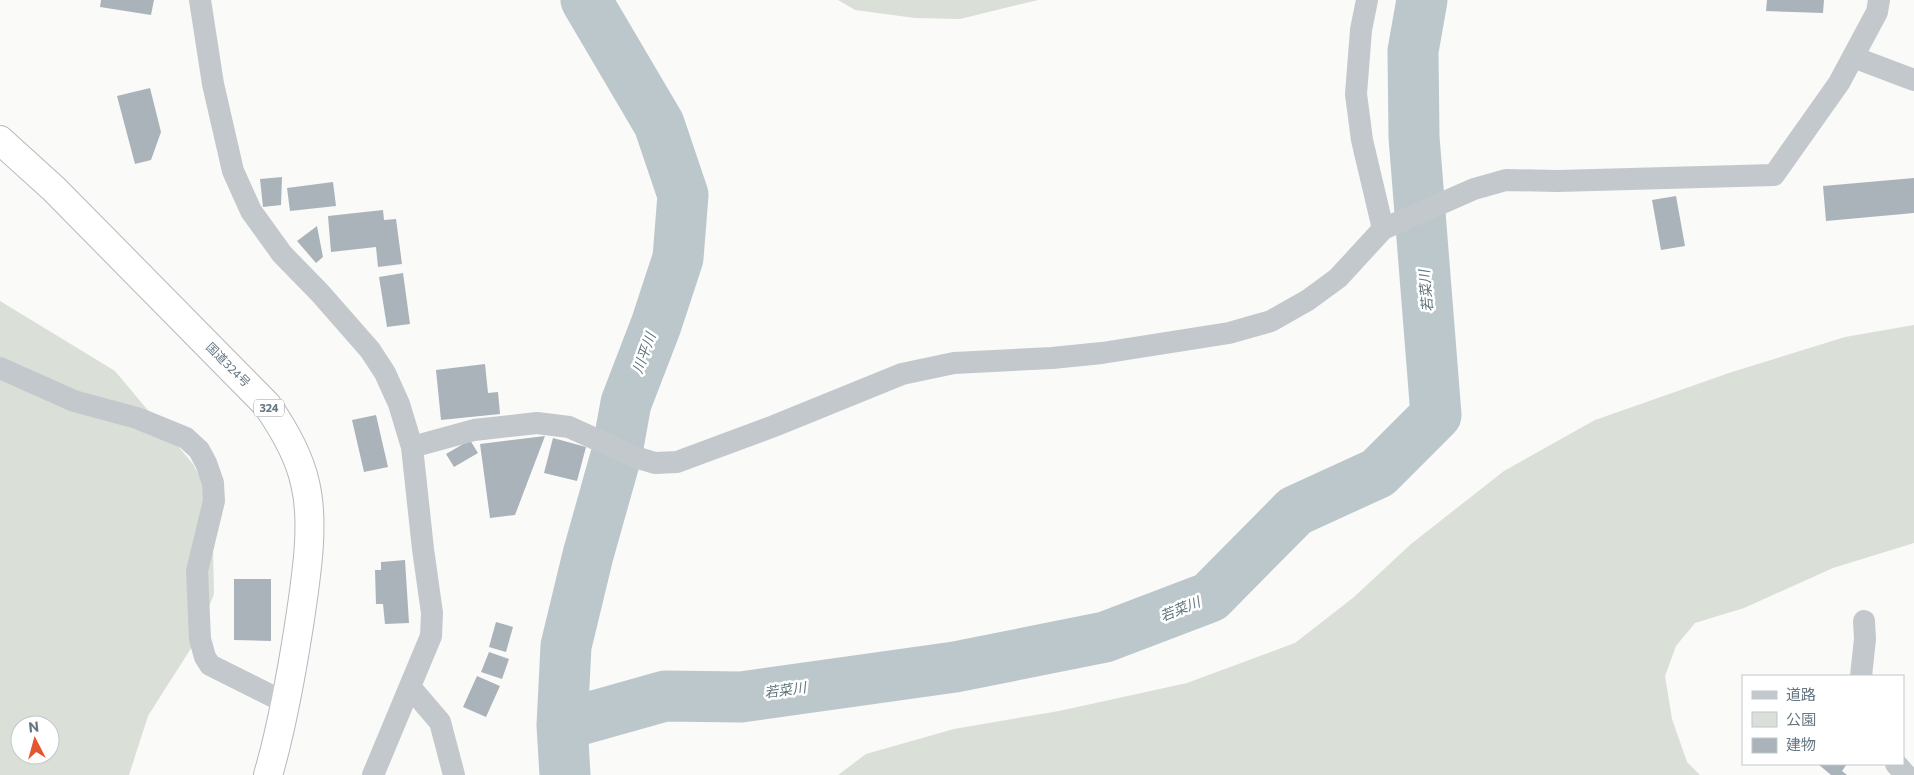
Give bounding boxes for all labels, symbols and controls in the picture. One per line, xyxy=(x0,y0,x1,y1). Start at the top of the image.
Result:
water label: 若菜川 xyxy=(1415,267,1436,313)
water label: 川平川 xyxy=(628,328,659,375)
street label: 国道324号 xyxy=(204,339,254,389)
road number: 324 xyxy=(254,399,284,416)
water label: 若菜川 xyxy=(1157,592,1204,624)
legend xyxy=(1742,675,1904,765)
water label: 若菜川 xyxy=(763,678,809,701)
text: 道路 xyxy=(1786,685,1816,703)
text: 公園 xyxy=(1786,710,1816,728)
north arrow xyxy=(10,715,60,765)
text: N xyxy=(27,718,40,736)
text: 建物 xyxy=(1786,735,1816,753)

